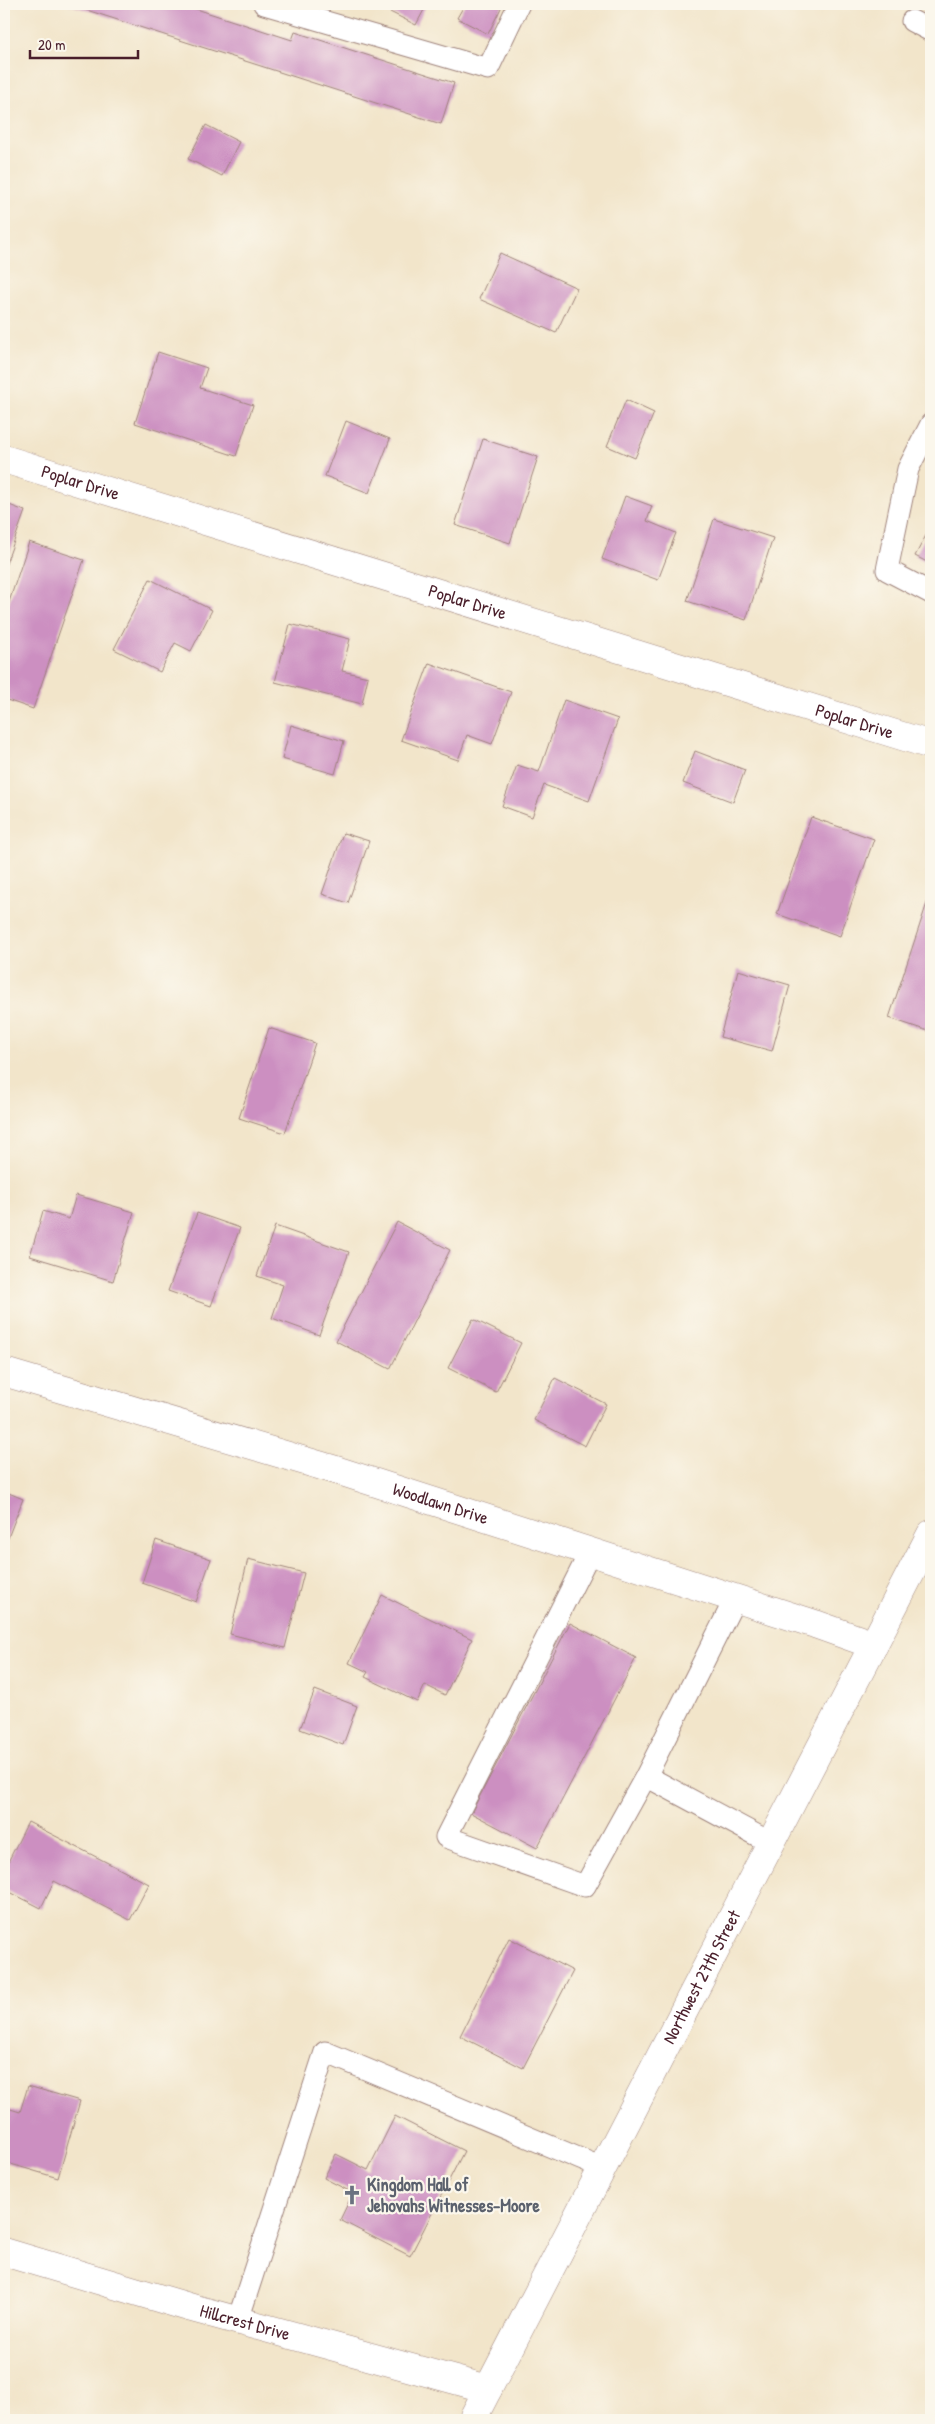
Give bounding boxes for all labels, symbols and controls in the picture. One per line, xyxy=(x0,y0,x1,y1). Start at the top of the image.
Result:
scale bar xyxy=(30,28,138,60)
text: 20 m xyxy=(38,34,65,55)
street label: Poplar Drive xyxy=(38,458,123,506)
street label: Poplar Drive xyxy=(425,578,510,625)
street label: Poplar Drive xyxy=(812,697,897,745)
street label: Woodlawn Drive xyxy=(390,1476,492,1530)
street label: Northwest 27th Street xyxy=(656,1905,746,2048)
place label: Kingdom Hall of Jehovahs Witnesses-Moore xyxy=(367,2172,541,2218)
church icon: Kingdom Hall of Jehovahs Witnesses-Moore xyxy=(341,2184,363,2206)
street label: Hillcrest Drive xyxy=(197,2298,293,2346)

